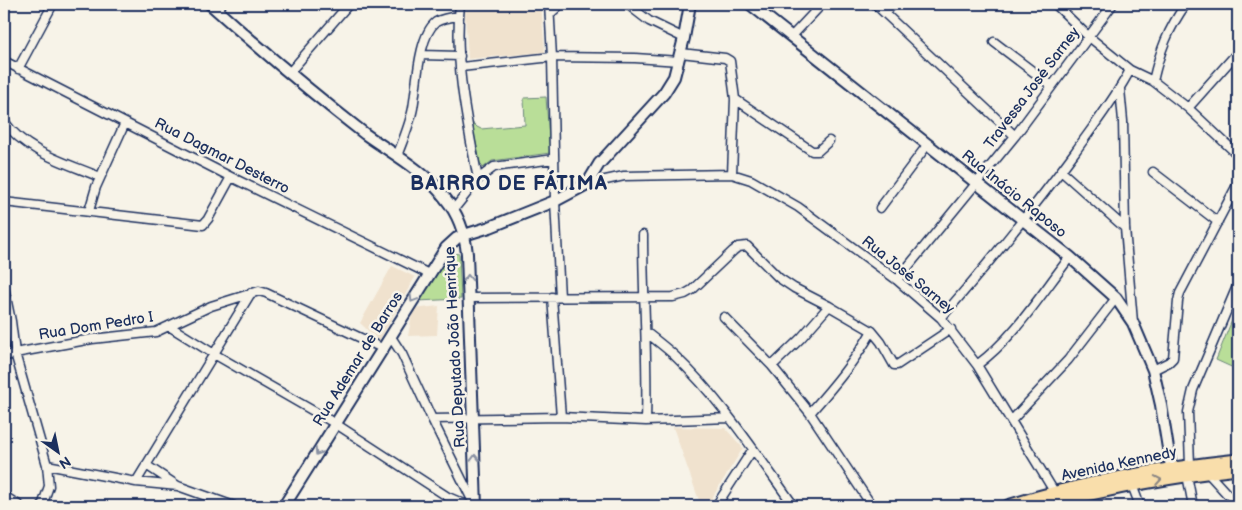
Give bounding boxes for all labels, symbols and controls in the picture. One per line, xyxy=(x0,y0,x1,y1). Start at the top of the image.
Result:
street label: Travessa José Sarney xyxy=(980,23,1084,153)
street label: Rua Dagmar Desterro xyxy=(151,114,293,198)
street label: Rua Inácio Raposo xyxy=(958,146,1070,242)
district label: BAIRRO DE FÁTIMA xyxy=(410,169,608,196)
street label: Rua José Sarney xyxy=(858,232,958,318)
street label: Rua Deputado João Henrique xyxy=(440,246,470,448)
one-way arrow xyxy=(462,273,473,281)
street label: Rua Ademar de Barros xyxy=(309,288,407,430)
one-way arrow xyxy=(410,294,420,303)
street label: Rua Dom Pedro I xyxy=(37,307,155,344)
north arrow xyxy=(32,428,82,478)
street label: Avenida Kennedy xyxy=(1060,442,1179,485)
one-way arrow xyxy=(315,446,324,456)
text: N xyxy=(56,452,74,472)
one-way arrow xyxy=(470,453,480,461)
one-way arrow xyxy=(1154,475,1163,485)

